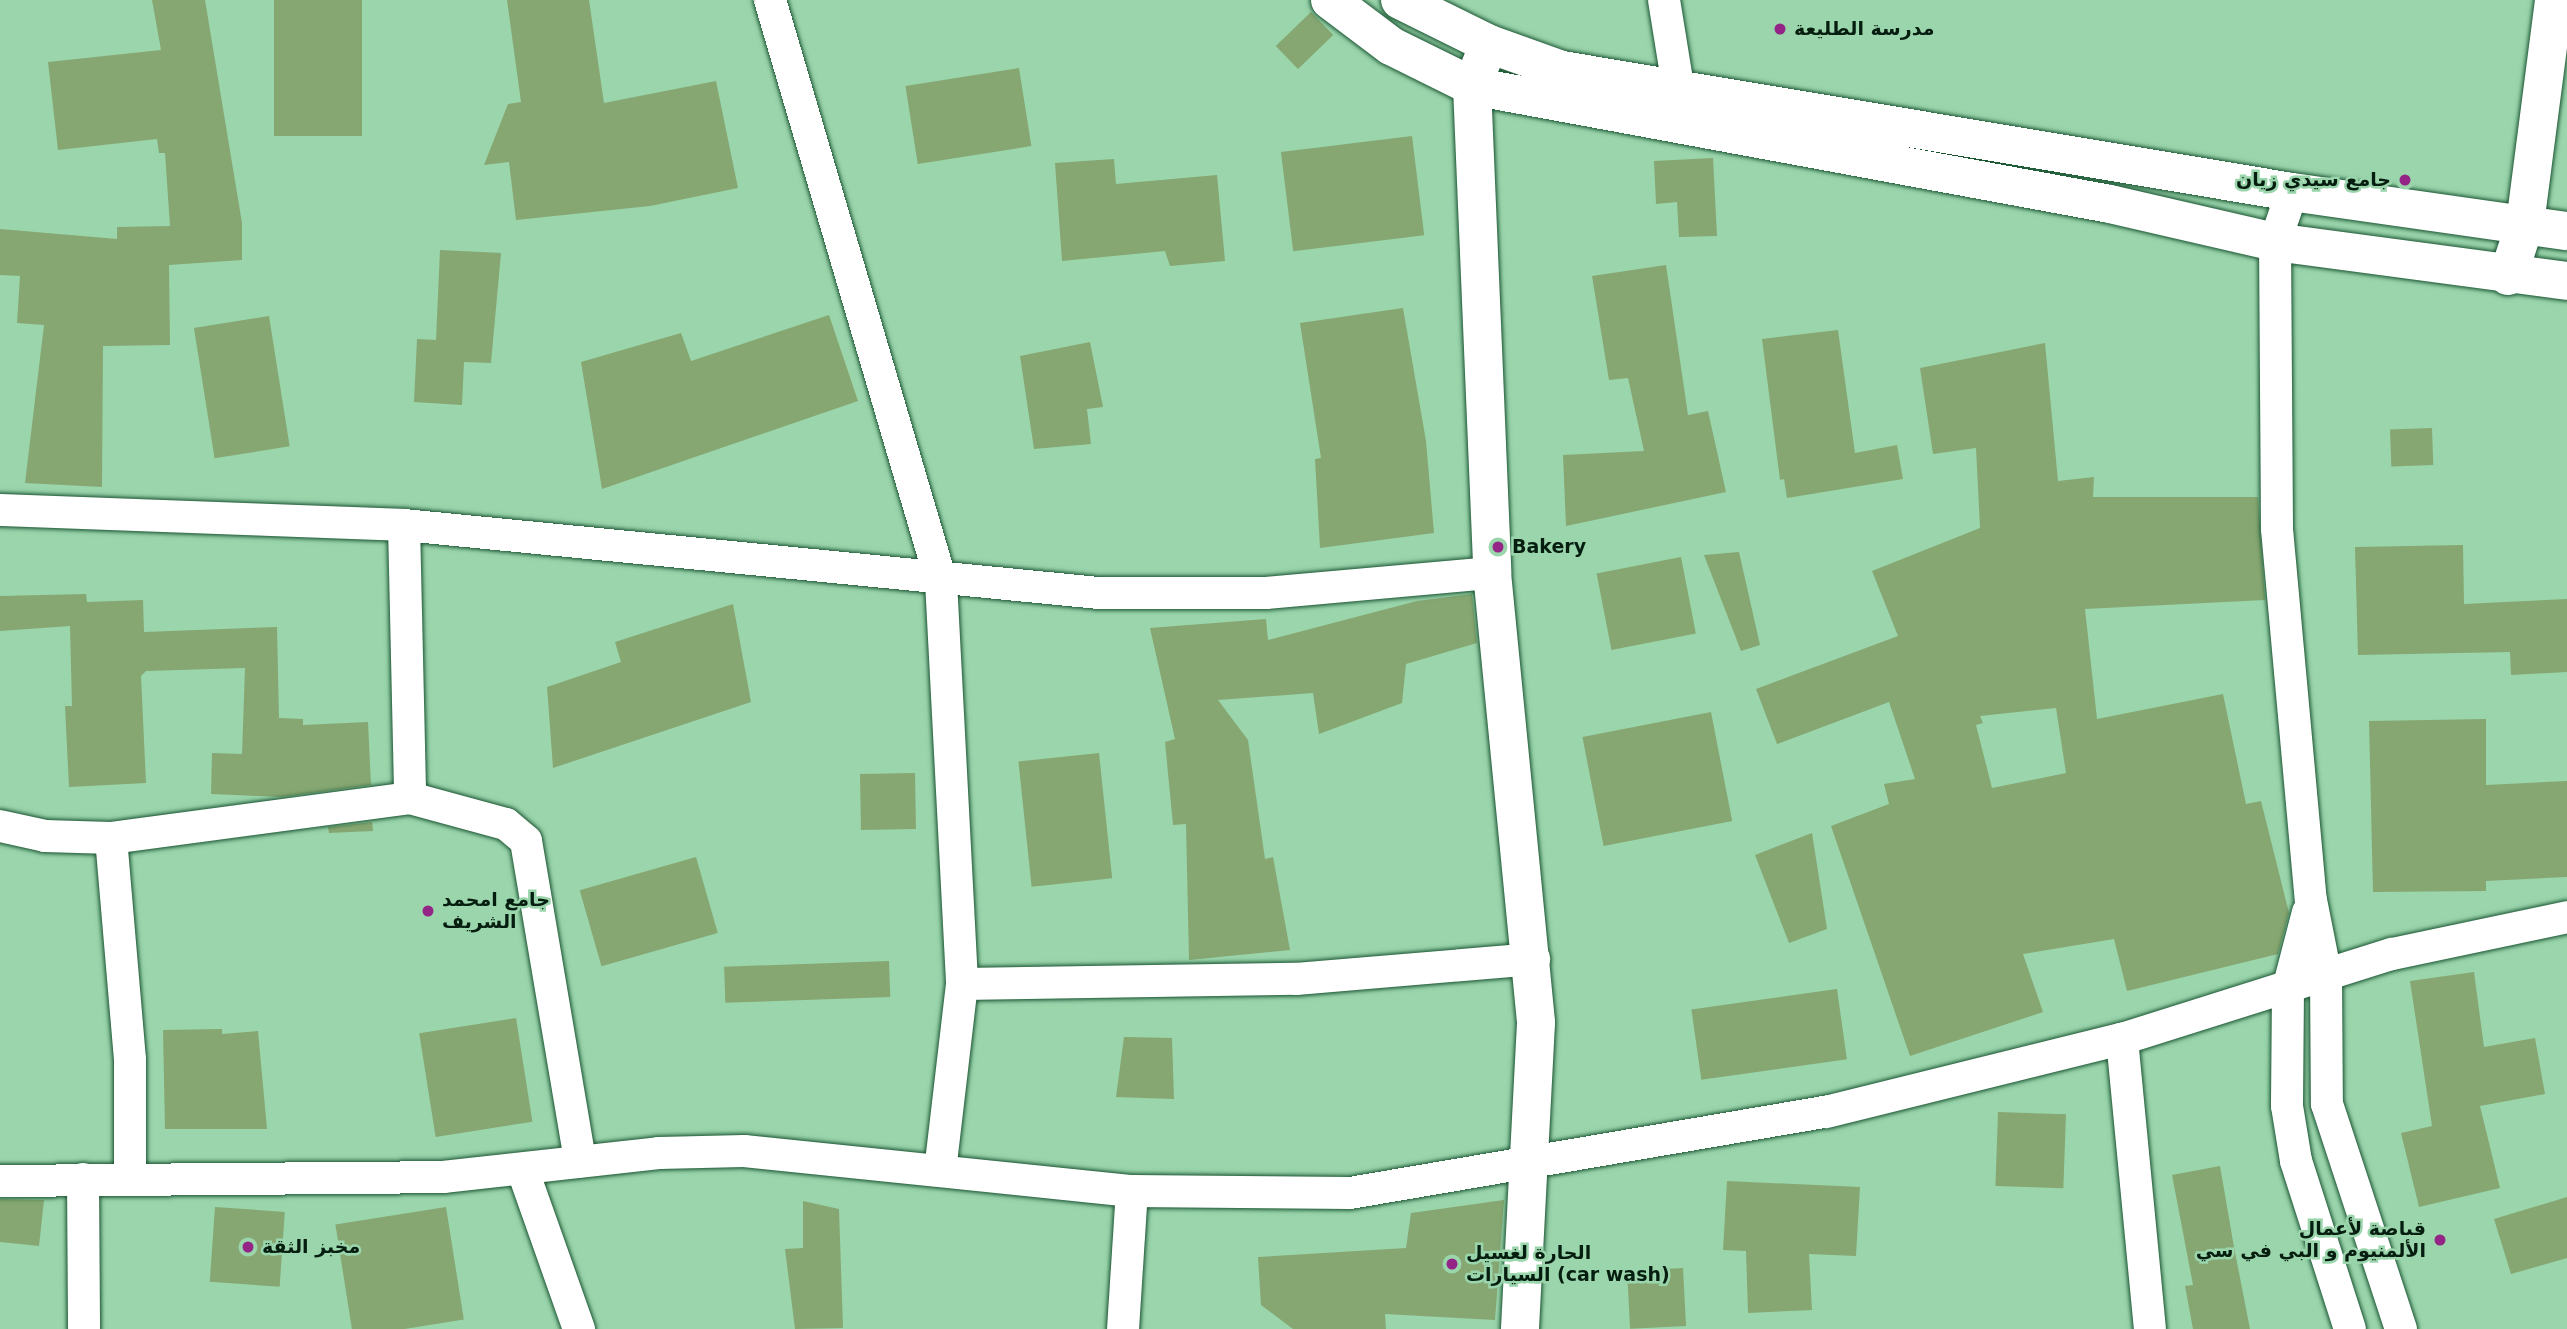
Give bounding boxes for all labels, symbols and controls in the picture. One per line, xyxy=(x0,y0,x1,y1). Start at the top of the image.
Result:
place label: مدرسة الطليعة xyxy=(1794,18,1934,40)
marker: مدرسة الطليعة xyxy=(1772,21,1788,37)
place label: جامع سيدي زيان xyxy=(2236,169,2391,191)
marker: جامع سيدي زيان xyxy=(2397,172,2413,188)
place label: Bakery xyxy=(1512,536,1586,558)
marker: Bakery xyxy=(1490,539,1506,555)
place label: جامع امحمد الشريف xyxy=(442,889,550,933)
marker: جامع امحمد الشريف xyxy=(420,903,436,919)
place label: قباصة لأعمال الألمنيوم و البي في سي xyxy=(2196,1218,2426,1262)
marker: قباصة لأعمال الألمنيوم و البي في سي xyxy=(2432,1232,2448,1248)
place label: مخبز الثقة xyxy=(262,1236,360,1258)
marker: مخبز الثقة xyxy=(240,1239,256,1255)
place label: الحارة لغسيل السيارات (car wash) xyxy=(1466,1242,1670,1286)
marker: الحارة لغسيل السيارات (car wash) xyxy=(1444,1256,1460,1272)

